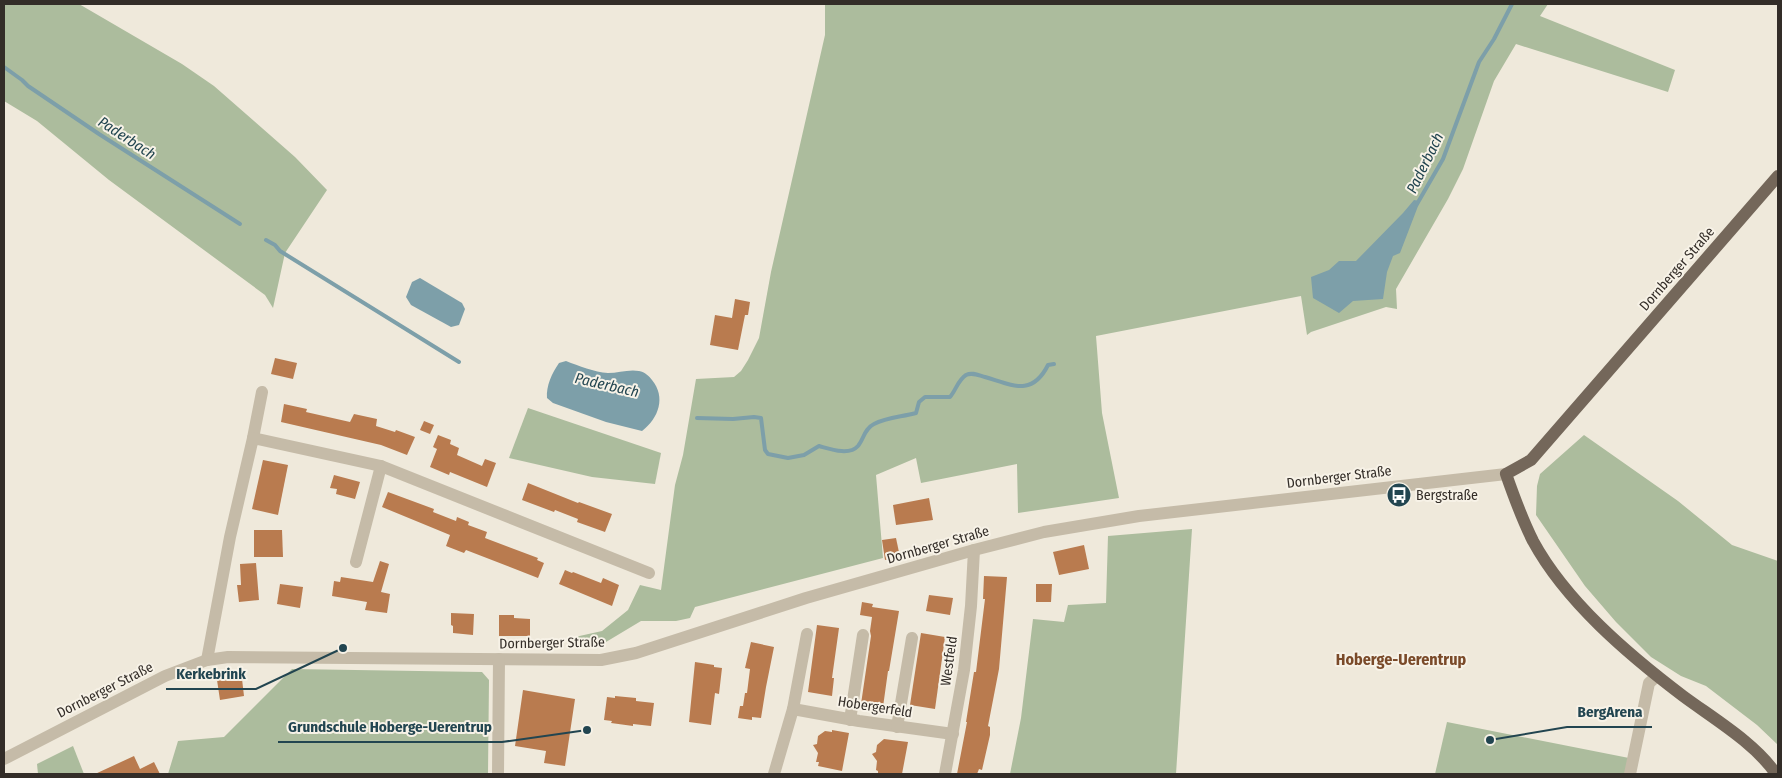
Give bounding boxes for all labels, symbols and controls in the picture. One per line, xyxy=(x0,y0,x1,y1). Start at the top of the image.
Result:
water label: Paderbach xyxy=(95,113,159,163)
water label: Paderbach xyxy=(1403,130,1447,196)
street label: Dornberger Straße xyxy=(1636,224,1718,314)
water label: Paderbach xyxy=(573,369,641,401)
street label: Dornberger Straße xyxy=(1286,462,1392,492)
bus stop icon: Bergstraße xyxy=(1386,482,1412,508)
place label: Bergstraße xyxy=(1416,487,1478,504)
street label: Dornberger Straße xyxy=(885,522,991,568)
street label: Dornberger Straße xyxy=(499,634,605,652)
street label: Westfeld xyxy=(937,635,961,687)
district label: Hoberge-Uerentrup xyxy=(1336,650,1466,669)
street label: Dornberger Straße xyxy=(54,658,156,722)
callout: Kerkebrink xyxy=(166,659,256,689)
text: Kerkebrink xyxy=(176,665,246,683)
street label: Hobergerfeld xyxy=(837,693,913,721)
callout: BergArena xyxy=(1567,697,1652,727)
text: BergArena xyxy=(1578,703,1643,721)
callout: Grundschule Hoberge-Uerentrup xyxy=(278,712,502,742)
text: Grundschule Hoberge-Uerentrup xyxy=(288,718,492,736)

